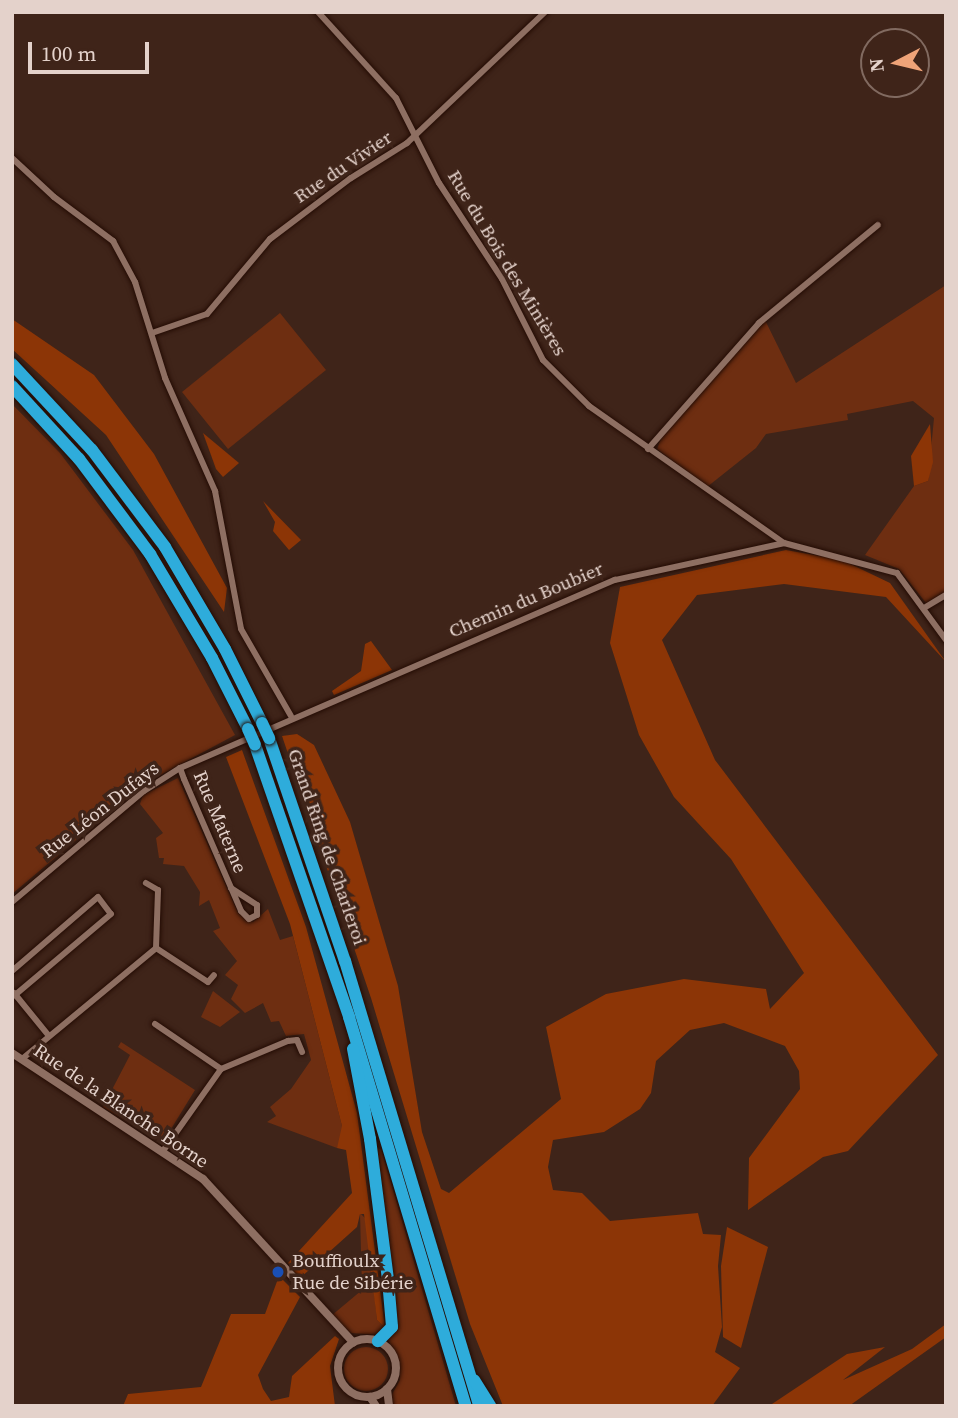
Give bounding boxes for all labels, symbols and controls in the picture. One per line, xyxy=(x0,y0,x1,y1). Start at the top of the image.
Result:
scale bar xyxy=(32,28,152,72)
north arrow xyxy=(860,28,930,98)
text: 100 m xyxy=(41,39,96,68)
text: N xyxy=(862,57,890,74)
street label: Rue du Vivier xyxy=(289,126,397,208)
street label: Rue du Bois des Minières xyxy=(442,166,572,360)
street label: Chemin du Boubier xyxy=(445,557,607,643)
street label: Grand Ring de Charleroi xyxy=(283,746,371,948)
street label: Rue Léon Dufays xyxy=(37,757,163,863)
street label: Rue Materne xyxy=(188,768,252,876)
street label: Rue de la Blanche Borne xyxy=(29,1039,213,1173)
place label: Bouffioulx Rue de Sibérie xyxy=(292,1250,413,1294)
marker: Bouffioulx Rue de Sibérie xyxy=(270,1264,286,1280)

